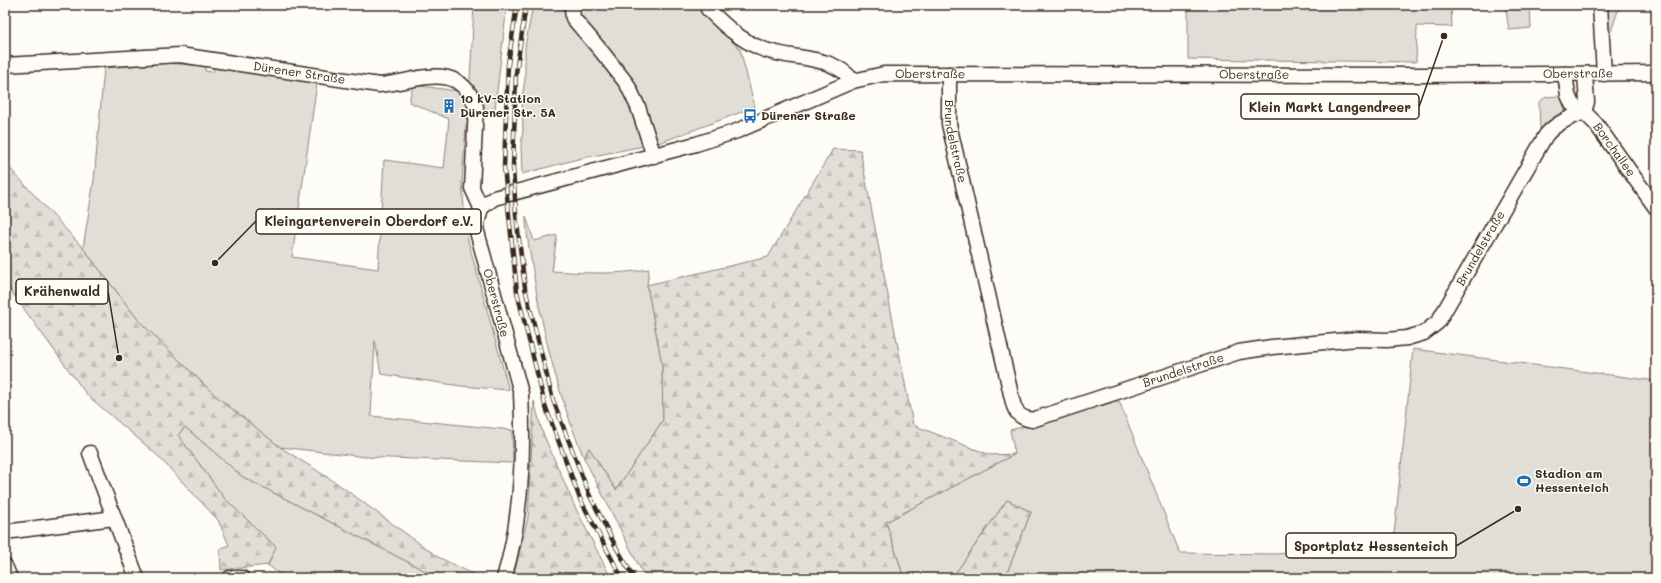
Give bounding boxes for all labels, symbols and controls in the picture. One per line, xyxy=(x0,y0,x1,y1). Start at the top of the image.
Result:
street label: Dürener Straße xyxy=(252,57,347,87)
street label: Oberstraße xyxy=(1543,64,1613,81)
street label: Oberstraße xyxy=(895,65,965,81)
street label: Oberstraße xyxy=(1219,66,1289,82)
place label: 10 kV-Station Dürener Str. 5A xyxy=(460,90,556,120)
callout: Klein Markt Langendreer xyxy=(1241,94,1419,119)
building icon: 10 kV-Station Dürener Str. 5A xyxy=(441,98,457,114)
text: Klein Markt Langendreer xyxy=(1249,98,1411,115)
street label: Brundelstraße xyxy=(942,100,971,184)
place label: Dürener Straße xyxy=(761,107,856,123)
bus stop icon: Dürener Straße xyxy=(742,108,758,124)
street label: Borchallee xyxy=(1590,119,1640,179)
street label: Brundelstraße xyxy=(1452,207,1508,288)
callout: Kleingartenverein Oberdorf e.V. xyxy=(256,209,481,234)
text: Kleingartenverein Oberdorf e.V. xyxy=(264,212,474,229)
street label: Oberstraße xyxy=(480,267,514,339)
callout: Krähenwald xyxy=(16,279,108,304)
text: Krähenwald xyxy=(24,282,100,299)
street label: Brundelstraße xyxy=(1141,349,1226,390)
place label: Stadion am Hessenteich xyxy=(1535,465,1609,495)
sports icon: Stadion am Hessenteich xyxy=(1516,473,1532,489)
callout: Sportplatz Hessenteich xyxy=(1286,533,1456,558)
text: Sportplatz Hessenteich xyxy=(1294,537,1448,554)

